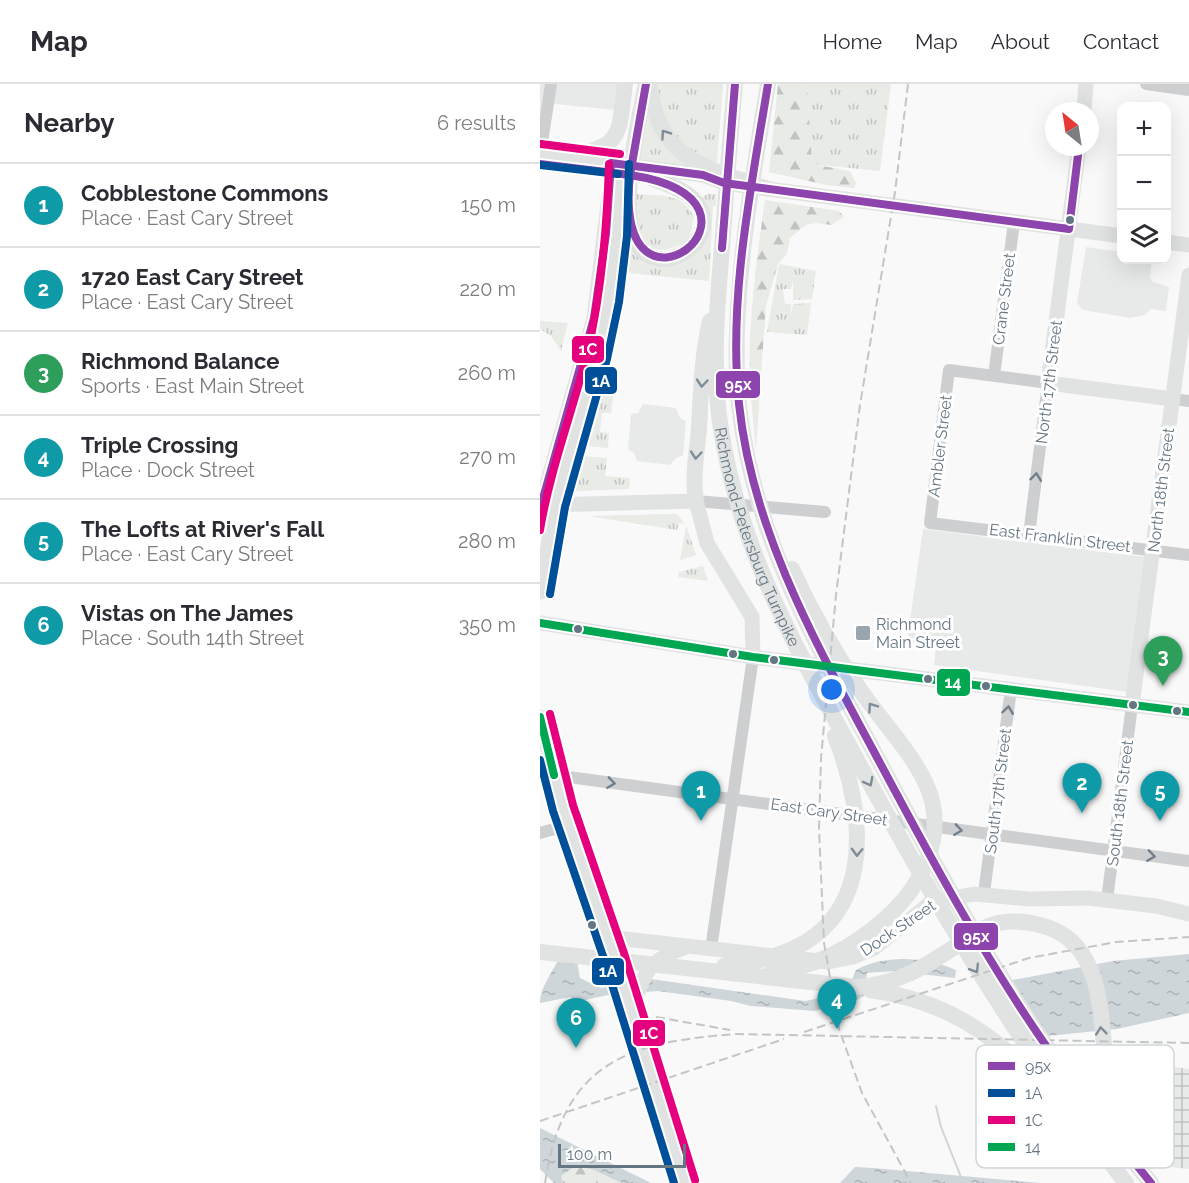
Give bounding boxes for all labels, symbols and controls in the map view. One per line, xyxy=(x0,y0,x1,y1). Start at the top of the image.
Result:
text: Map xyxy=(30,25,88,58)
text: Home xyxy=(823,29,882,54)
text: Map xyxy=(915,29,958,54)
text: About xyxy=(991,29,1050,54)
text: Contact xyxy=(1083,29,1159,54)
north arrow xyxy=(1045,102,1099,156)
map controls xyxy=(1117,102,1171,264)
button: + xyxy=(1117,102,1171,156)
text: Nearby xyxy=(24,108,114,138)
text: 6 results xyxy=(437,111,516,135)
one-way arrow xyxy=(661,130,672,141)
button: − xyxy=(1117,156,1171,210)
text: Cobblestone Commons xyxy=(81,180,328,206)
text: 1 xyxy=(39,193,48,217)
text: 150 m xyxy=(461,193,516,217)
text: Place · East Cary Street xyxy=(81,206,293,230)
button: layers xyxy=(1117,210,1171,264)
unlabelled marker xyxy=(1064,214,1076,226)
street label: Crane Street xyxy=(989,251,1019,346)
text: 1720 East Cary Street xyxy=(81,264,304,290)
text: 2 xyxy=(38,277,49,301)
text: 220 m xyxy=(459,277,516,301)
text: Place · East Cary Street xyxy=(81,290,293,314)
street label: North 17th Street xyxy=(1032,318,1066,445)
line badge: 1C xyxy=(571,335,605,364)
text: 1C xyxy=(579,340,597,359)
text: Richmond Balance xyxy=(81,348,279,374)
text: 3 xyxy=(38,361,49,385)
text: 260 m xyxy=(458,361,516,385)
line badge: 1A xyxy=(584,366,618,395)
line badge: 95x xyxy=(715,370,761,399)
text: 1A xyxy=(592,372,611,391)
text: Sports · East Main Street xyxy=(81,374,304,398)
text: 95x xyxy=(725,375,752,394)
one-way arrow xyxy=(696,379,709,388)
street label: Ambler Street xyxy=(924,393,956,498)
street label: Richmond-Petersburg Turnpike xyxy=(711,426,804,649)
street label: North 18th Street xyxy=(1144,426,1178,553)
text: Triple Crossing xyxy=(81,432,238,458)
text: 4 xyxy=(38,445,49,469)
text: 270 m xyxy=(459,445,516,469)
one-way arrow xyxy=(690,451,703,460)
text: Place · Dock Street xyxy=(81,458,255,482)
one-way arrow xyxy=(1030,472,1042,481)
text: The Lofts at River's Fall xyxy=(81,516,324,542)
street label: East Franklin Street xyxy=(988,520,1132,556)
text: 5 xyxy=(38,529,49,553)
text: 280 m xyxy=(458,529,516,553)
text: Place · East Cary Street xyxy=(81,542,293,566)
text: Vistas on The James xyxy=(81,600,293,626)
text: 6 xyxy=(37,613,50,637)
text: 350 m xyxy=(459,613,516,637)
place label: Richmond Main Street xyxy=(876,615,961,652)
unlabelled marker xyxy=(572,623,584,635)
marker: Richmond Main Street xyxy=(854,624,872,642)
text: Place · South 14th Street xyxy=(81,626,304,650)
pin: 3 xyxy=(1144,636,1182,686)
unlabelled marker xyxy=(727,648,739,660)
unlabelled marker xyxy=(768,654,780,666)
line badge: 14 xyxy=(936,668,971,697)
unlabelled marker xyxy=(922,673,934,685)
text: 14 xyxy=(944,673,962,692)
your location xyxy=(817,675,846,704)
unlabelled marker xyxy=(980,680,992,692)
unlabelled marker xyxy=(1127,699,1139,711)
one-way arrow xyxy=(868,702,879,713)
unlabelled marker xyxy=(1171,705,1183,717)
one-way arrow xyxy=(1001,706,1014,715)
street label: South 17th Street xyxy=(981,727,1015,855)
street label: South 18th Street xyxy=(1103,738,1137,867)
pin: 2 xyxy=(1062,764,1102,813)
pin: 1 xyxy=(682,772,720,821)
pin: 5 xyxy=(1140,772,1180,821)
one-way arrow xyxy=(862,775,873,786)
one-way arrow xyxy=(607,777,616,789)
street label: East Cary Street xyxy=(769,794,889,830)
one-way arrow xyxy=(953,823,963,836)
one-way arrow xyxy=(850,847,863,856)
one-way arrow xyxy=(1147,850,1156,862)
street label: Dock Street xyxy=(857,896,940,960)
unlabelled marker xyxy=(586,919,598,931)
line badge: 95x xyxy=(953,922,999,951)
text: 95x xyxy=(963,927,990,946)
line badge: 1A xyxy=(591,957,625,986)
text: 1A xyxy=(599,962,618,981)
one-way arrow xyxy=(968,963,980,973)
pin: 4 xyxy=(818,980,856,1029)
pin: 6 xyxy=(556,998,596,1048)
line badge: 1C xyxy=(632,1019,666,1047)
text: 1C xyxy=(640,1024,658,1043)
one-way arrow xyxy=(1096,1026,1108,1035)
legend xyxy=(976,1045,1174,1168)
text: 95x xyxy=(1025,1057,1051,1076)
text: 1A xyxy=(1025,1084,1043,1103)
text: 1C xyxy=(1025,1111,1043,1130)
text: 14 xyxy=(1025,1138,1041,1157)
scale bar xyxy=(558,1141,686,1168)
text: 100 m xyxy=(567,1145,612,1164)

